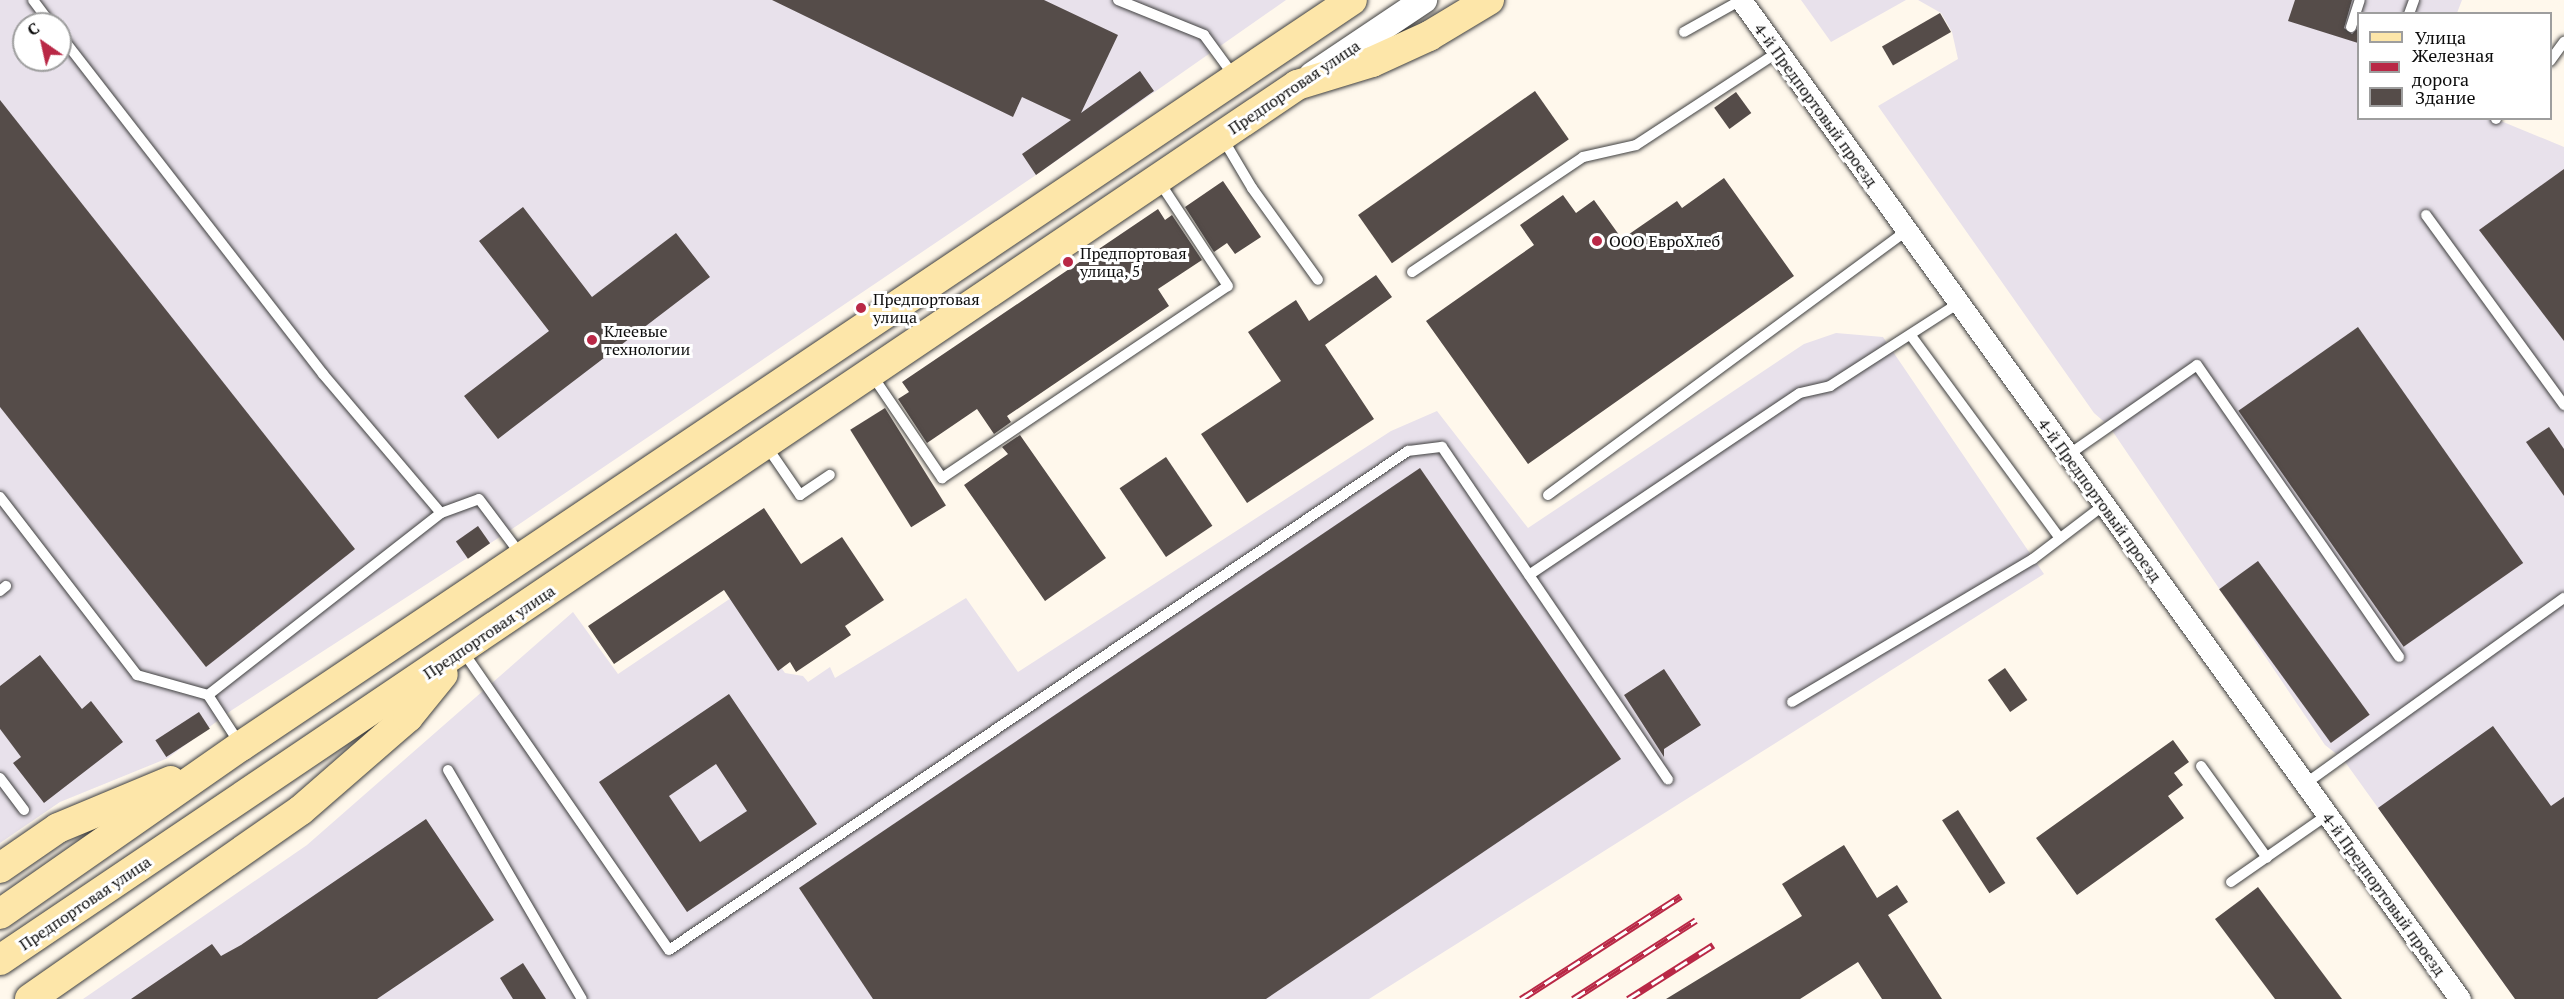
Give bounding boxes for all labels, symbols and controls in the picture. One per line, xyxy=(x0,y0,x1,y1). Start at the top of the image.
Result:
north arrow xyxy=(12,12,72,72)
legend xyxy=(2357,12,2552,120)
text: С xyxy=(23,17,44,41)
street label: 4-й Предпортовый проезд xyxy=(1750,20,1882,190)
text: Улица xyxy=(2415,25,2466,49)
street label: Предпортовая улица xyxy=(1225,36,1363,138)
text: Железная дорога xyxy=(2412,43,2494,91)
text: Здание xyxy=(2415,85,2475,109)
place label: ООО ЕвроХлеб xyxy=(1609,231,1720,251)
marker: ООО ЕвроХлеб xyxy=(1590,234,1604,248)
place label: Предпортовая улица, 5 xyxy=(1080,243,1187,281)
marker: Предпортовая улица, 5 xyxy=(1061,255,1075,269)
place label: Предпортовая улица xyxy=(873,289,980,327)
marker: Предпортовая улица xyxy=(854,301,868,315)
place label: Клеевые технологии xyxy=(604,321,690,359)
marker: Клеевые технологии xyxy=(585,333,599,347)
street label: 4-й Предпортовый проезд xyxy=(2034,415,2166,585)
street label: Предпортовая улица xyxy=(420,581,558,683)
street label: 4-й Предпортовый проезд xyxy=(2318,809,2450,979)
street label: Предпортовая улица xyxy=(16,852,154,954)

